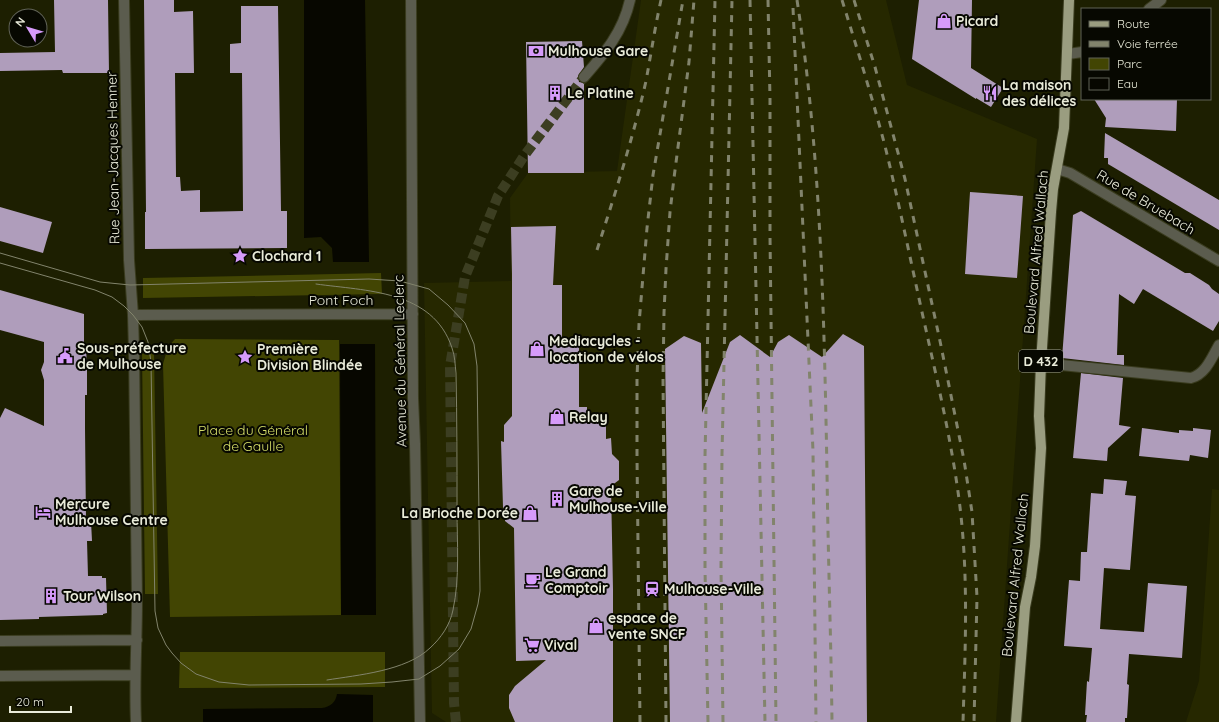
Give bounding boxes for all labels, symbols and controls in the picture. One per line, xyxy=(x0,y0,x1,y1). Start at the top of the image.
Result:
north arrow xyxy=(8,8,48,48)
legend xyxy=(1081,8,1211,100)
shop icon: Picard xyxy=(935,12,953,30)
place label: Picard xyxy=(956,12,998,30)
text: N xyxy=(12,14,28,29)
text: Route xyxy=(1117,16,1150,31)
text: Voie ferrée xyxy=(1117,36,1178,51)
bank icon: Mulhouse Gare xyxy=(527,42,545,60)
place label: Mulhouse Gare xyxy=(548,42,648,60)
text: Parc xyxy=(1117,56,1142,71)
street label: Rue Jean-Jacques Henner xyxy=(102,71,124,245)
place label: La maison des délices xyxy=(1002,76,1076,110)
text: Eau xyxy=(1117,76,1138,91)
building icon: Le Platine xyxy=(546,84,564,102)
place label: Le Platine xyxy=(567,84,634,102)
restaurant icon: La maison des délices xyxy=(981,84,999,102)
street label: Rue de Bruebach xyxy=(1093,166,1199,238)
street label: Boulevard Alfred Wallach xyxy=(1020,169,1052,335)
place icon: Clochard 1 xyxy=(231,247,249,265)
place label: Clochard 1 xyxy=(252,247,321,265)
street label: Avenue du Général Leclerc xyxy=(389,275,411,447)
street label: Pont Foch xyxy=(309,291,373,309)
place label: Mediacycles - location de vélos xyxy=(549,332,664,366)
place label: Sous-préfecture de Mulhouse xyxy=(77,339,187,373)
place label: Première Division Blindée xyxy=(257,340,362,374)
shop icon: Mediacycles - location de vélos xyxy=(528,340,546,358)
public building icon: Sous-préfecture de Mulhouse xyxy=(56,347,74,365)
place icon: Première Division Blindée xyxy=(236,348,254,366)
road number: D 432 xyxy=(1019,350,1063,372)
shop icon: Relay xyxy=(548,408,566,426)
place label: Relay xyxy=(569,408,608,426)
park label: Place du Général de Gaulle xyxy=(198,421,308,455)
place label: Gare de Mulhouse-Ville xyxy=(569,482,667,516)
building icon: Gare de Mulhouse-Ville xyxy=(548,490,566,508)
street label: Boulevard Alfred Wallach xyxy=(997,492,1033,658)
place label: Mercure Mulhouse Centre xyxy=(55,495,168,529)
hotel icon: Mercure Mulhouse Centre xyxy=(34,503,52,521)
place label: La Brioche Dorée xyxy=(401,504,518,522)
shop icon: La Brioche Dorée xyxy=(521,504,539,522)
place label: Le Grand Comptoir xyxy=(545,563,608,597)
cafe icon: Le Grand Comptoir xyxy=(524,571,542,589)
station icon: Mulhouse-Ville xyxy=(643,580,661,598)
place label: Mulhouse-Ville xyxy=(664,580,762,598)
building icon: Tour Wilson xyxy=(42,587,60,605)
place label: Tour Wilson xyxy=(63,587,141,605)
place label: espace de vente SNCF xyxy=(608,609,686,643)
shop icon: espace de vente SNCF xyxy=(587,617,605,635)
supermarket icon: Vival xyxy=(523,636,541,654)
place label: Vival xyxy=(544,636,577,654)
scale bar xyxy=(10,688,71,714)
text: 20 m xyxy=(16,694,44,709)

